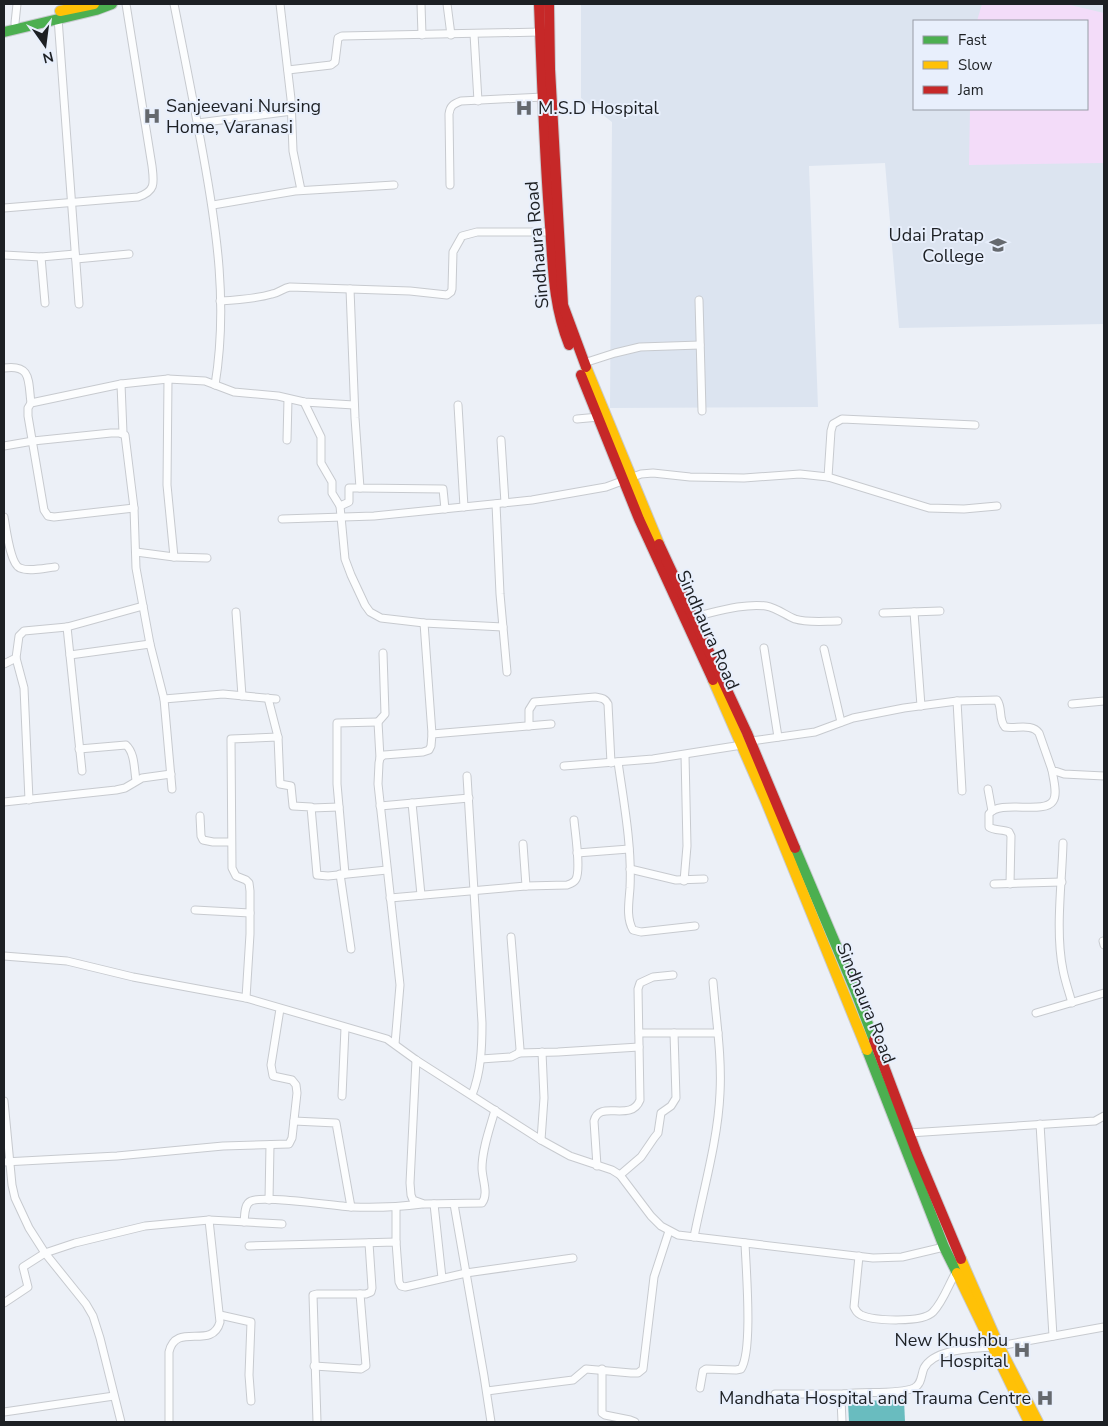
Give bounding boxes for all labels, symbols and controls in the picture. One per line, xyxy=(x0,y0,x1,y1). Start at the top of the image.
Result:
north arrow xyxy=(20,20,70,70)
legend xyxy=(913,20,1088,110)
text: Fast xyxy=(958,30,987,50)
text: N xyxy=(41,47,55,68)
text: Slow xyxy=(958,55,993,75)
text: Jam xyxy=(957,80,984,100)
place label: Sanjeevani Nursing Home, Varanasi xyxy=(166,94,321,139)
place label: M.S.D Hospital xyxy=(538,96,660,120)
hospital icon: M.S.D Hospital xyxy=(514,98,534,118)
hospital icon: Sanjeevani Nursing Home, Varanasi xyxy=(142,106,162,126)
street label: Sindhaura Road xyxy=(519,180,555,310)
place label: Udai Pratap College xyxy=(889,223,984,268)
school or university icon: Udai Pratap College xyxy=(988,235,1008,255)
street label: Sindhaura Road xyxy=(671,567,745,693)
street label: Sindhaura Road xyxy=(831,939,901,1067)
place label: New Khushbu Hospital xyxy=(894,1328,1009,1373)
hospital icon: New Khushbu Hospital xyxy=(1012,1340,1032,1360)
place label: Mandhata Hospital and Trauma Centre xyxy=(719,1386,1031,1410)
hospital icon: Mandhata Hospital and Trauma Centre xyxy=(1035,1388,1055,1408)

